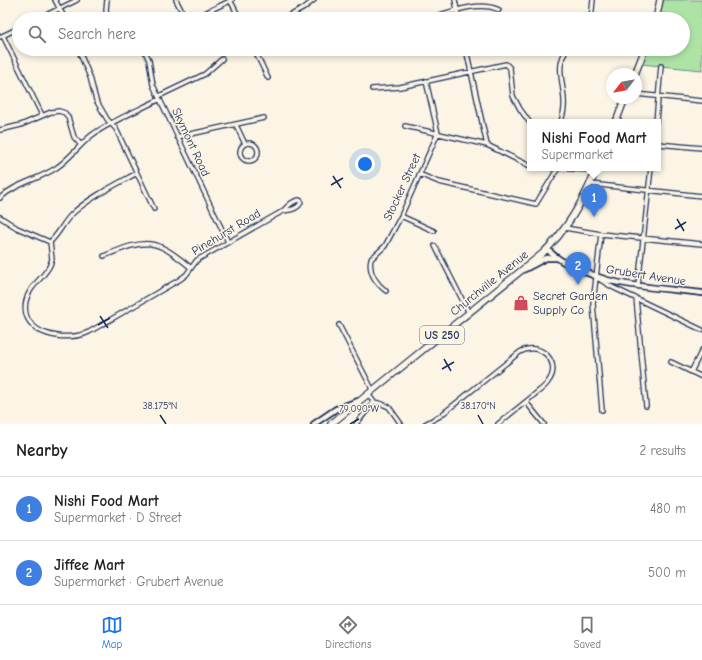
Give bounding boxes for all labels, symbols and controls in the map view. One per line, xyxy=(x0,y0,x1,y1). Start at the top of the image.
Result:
search box xyxy=(12,12,690,56)
icon: search xyxy=(26,23,48,45)
text: Search here xyxy=(58,25,136,43)
north arrow xyxy=(606,68,642,104)
street label: Skymont Road xyxy=(169,105,213,179)
popup xyxy=(527,119,661,171)
text: Nishi Food Mart xyxy=(542,129,646,147)
text: Supermarket xyxy=(542,147,613,162)
street label: Stocker Street xyxy=(380,151,424,223)
your location xyxy=(355,154,375,174)
pin: 1 xyxy=(581,184,607,217)
street label: Pinehurst Road xyxy=(189,206,263,258)
street label: Churchville Avenue xyxy=(447,247,531,319)
pin: 2 xyxy=(565,252,591,285)
street label: Grubert Avenue xyxy=(605,262,687,288)
place label: Secret Garden Supply Co xyxy=(533,289,608,317)
shop icon: Secret Garden Supply Co xyxy=(512,294,530,312)
road number: US 250 xyxy=(420,326,464,344)
text: 38.175°N xyxy=(143,400,177,412)
text: 38.170°N xyxy=(460,400,496,412)
text: 79.090°W xyxy=(339,403,379,415)
text: Nearby xyxy=(16,441,67,460)
text: 2 results xyxy=(639,443,686,458)
text: Nishi Food Mart xyxy=(54,492,159,510)
text: 1 xyxy=(26,501,32,516)
text: 480 m xyxy=(650,501,686,516)
text: Supermarket · D Street xyxy=(54,510,181,525)
text: Jiffee Mart xyxy=(54,556,125,574)
text: 2 xyxy=(26,565,32,580)
text: 500 m xyxy=(648,565,686,580)
text: Supermarket · Grubert Avenue xyxy=(54,574,224,589)
tab: Map xyxy=(101,614,123,651)
tab: Directions xyxy=(325,614,372,651)
tab: Saved xyxy=(574,614,601,651)

